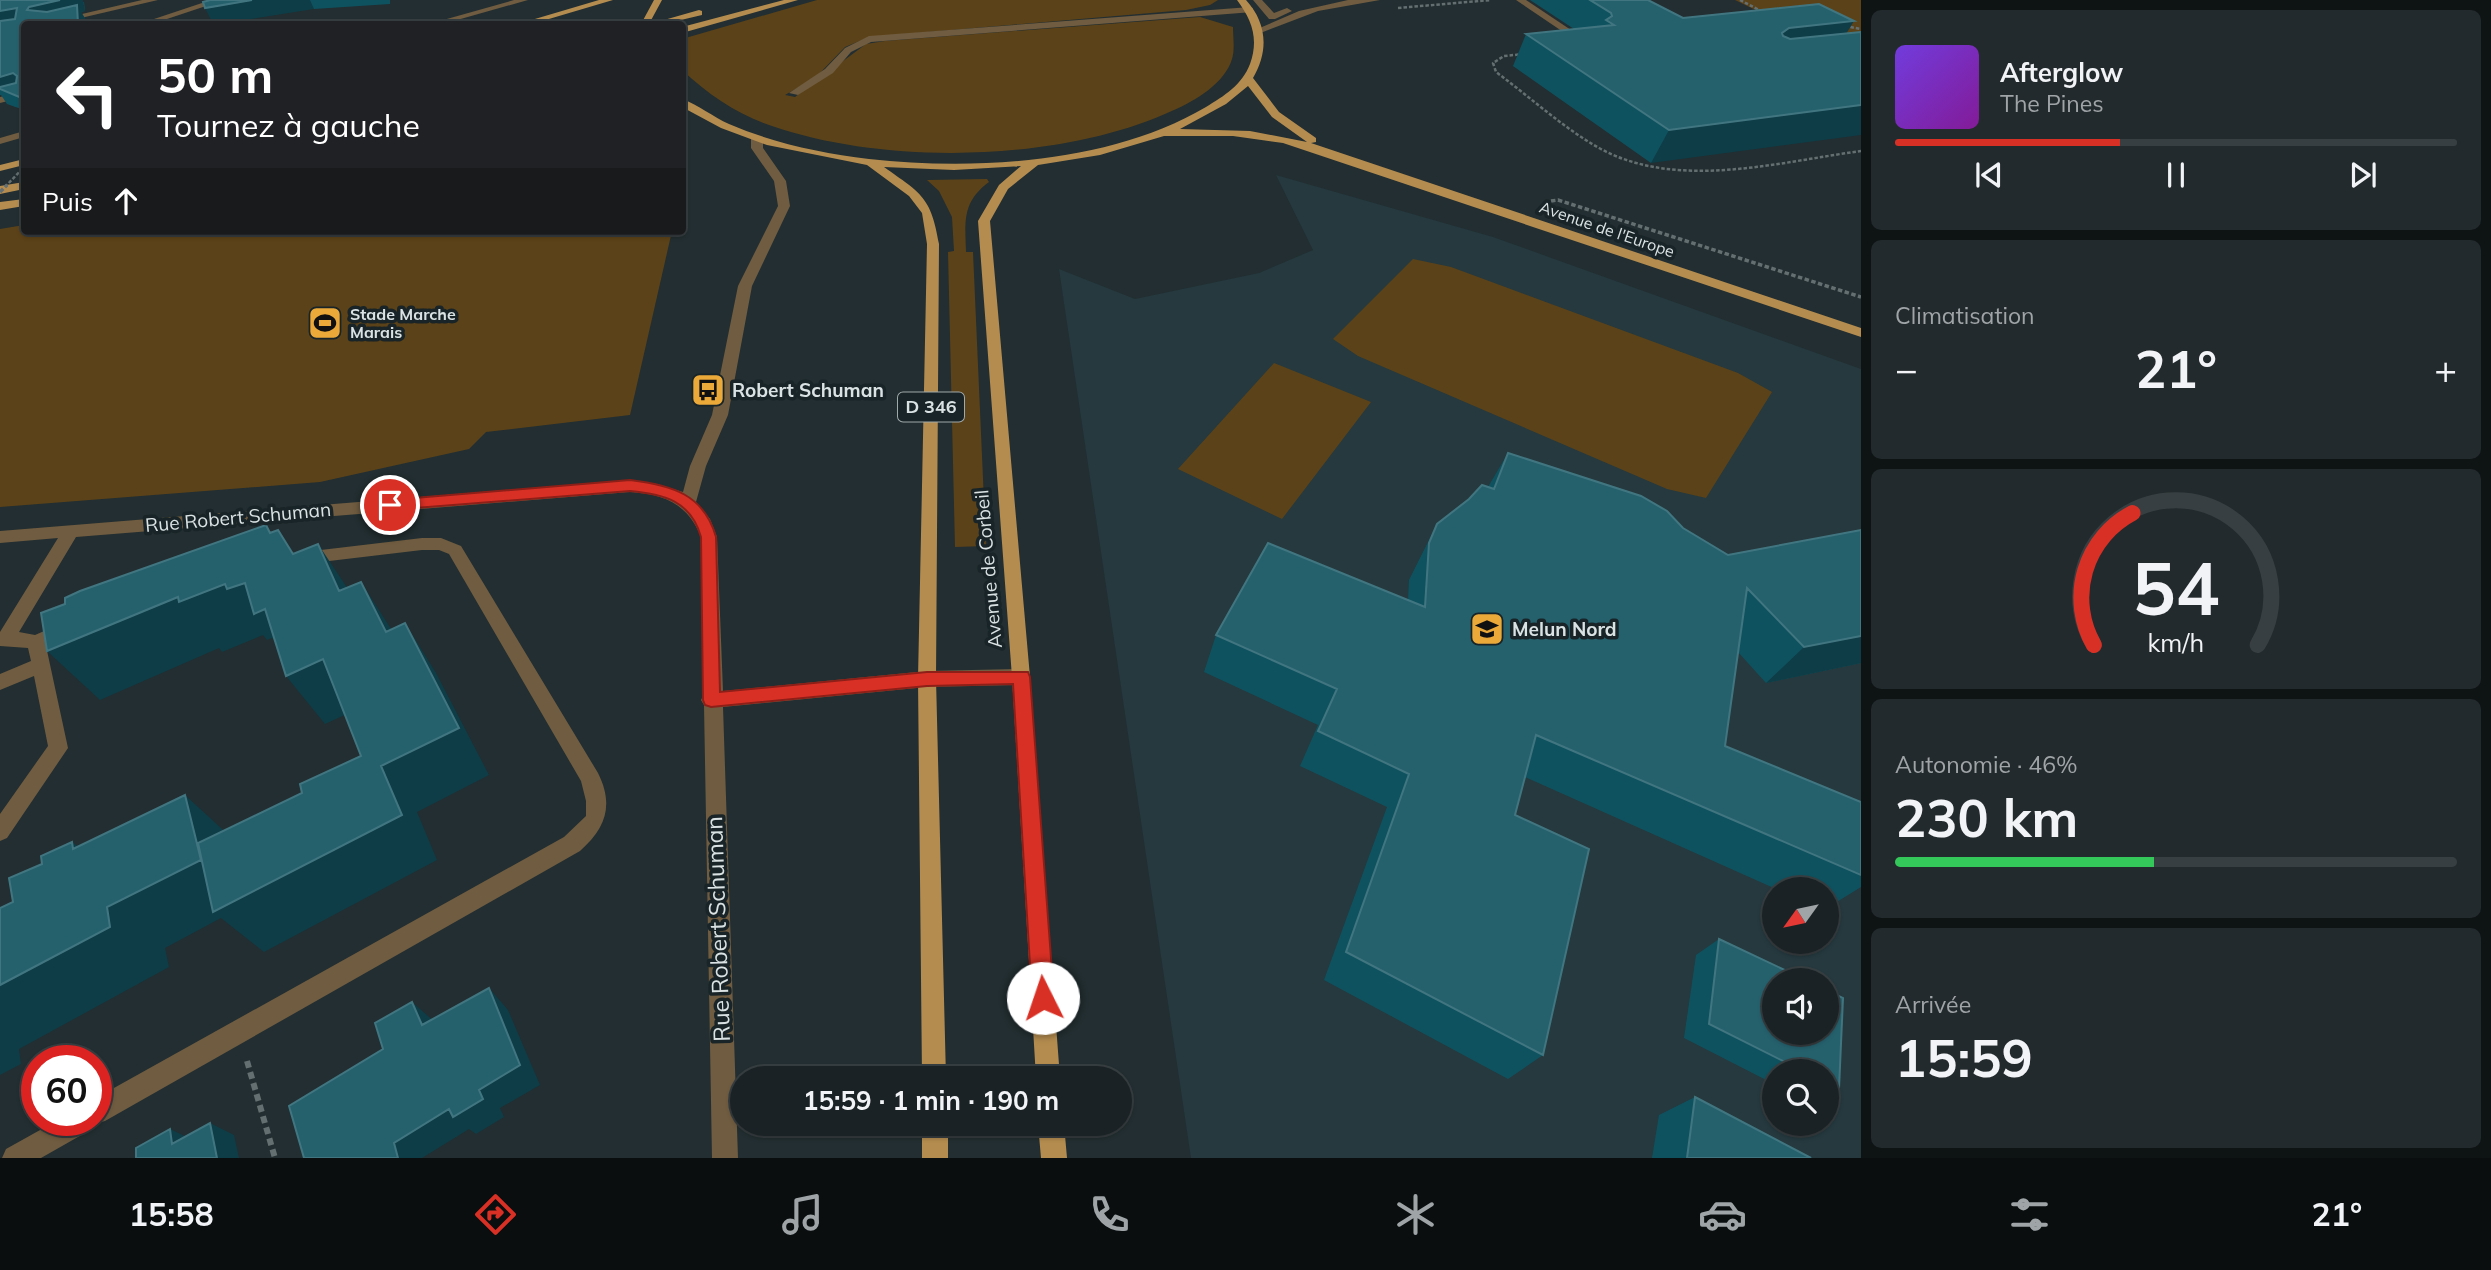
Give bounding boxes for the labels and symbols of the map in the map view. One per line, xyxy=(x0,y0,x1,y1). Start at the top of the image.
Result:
street label: Avenue de l'Europe xyxy=(1537,197,1677,261)
sports icon: Stade Marche Marais xyxy=(306,304,344,342)
place label: Stade Marche Marais xyxy=(350,304,456,342)
bus stop icon: Robert Schuman xyxy=(689,371,727,409)
place label: Robert Schuman xyxy=(732,378,884,402)
road number: D 346 xyxy=(898,393,964,422)
pin xyxy=(360,475,420,535)
street label: Avenue de Corbeil xyxy=(969,489,1007,649)
street label: Rue Robert Schuman xyxy=(144,497,332,537)
school or university icon: Melun Nord xyxy=(1468,610,1506,648)
place label: Melun Nord xyxy=(1512,617,1617,641)
street label: Rue Robert Schuman xyxy=(699,816,736,1042)
north arrow xyxy=(1762,877,1839,954)
position arrow xyxy=(1006,961,1080,1035)
speed limit sign: 60 xyxy=(21,1045,112,1136)

